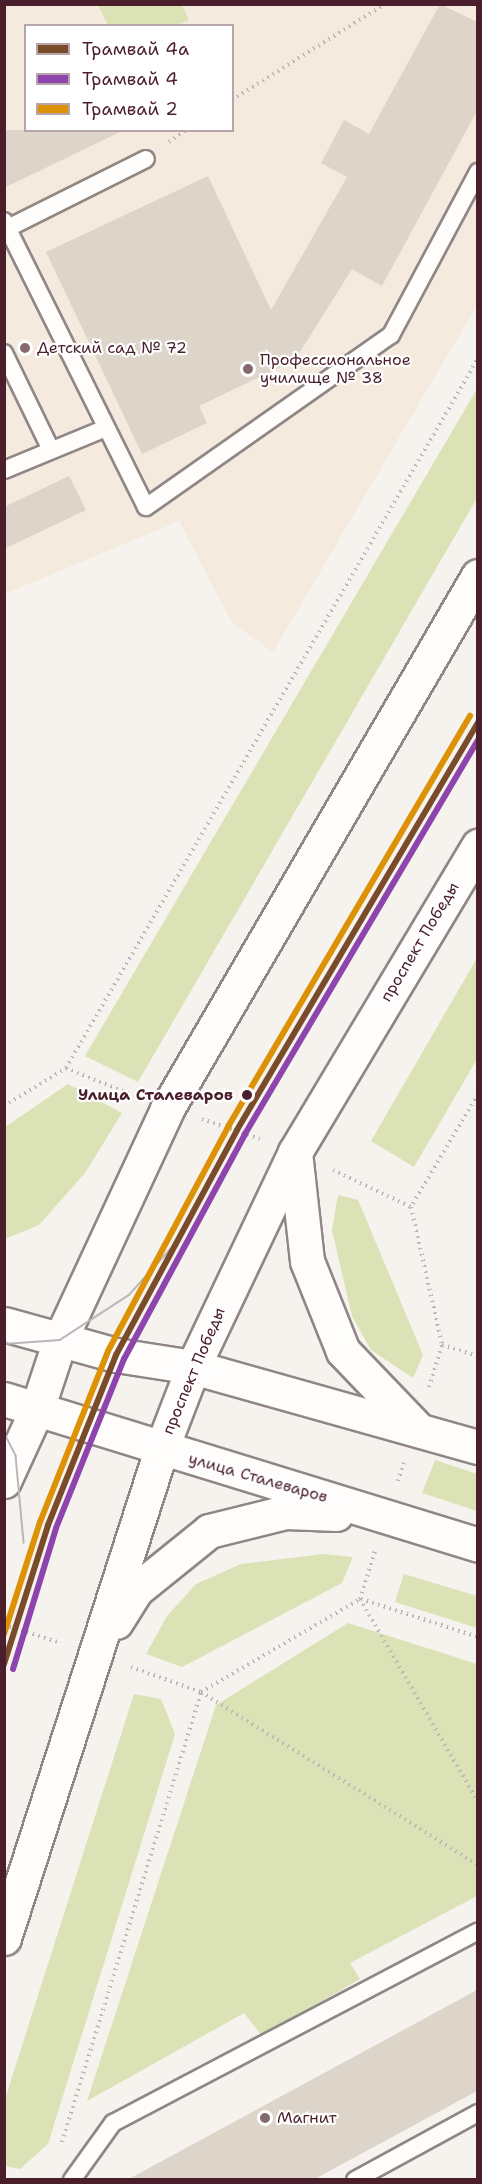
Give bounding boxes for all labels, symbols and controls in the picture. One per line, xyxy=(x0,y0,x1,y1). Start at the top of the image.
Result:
legend xyxy=(24,24,234,132)
text: Трамвай 4а xyxy=(82,37,189,61)
text: Трамвай 4 xyxy=(82,67,178,91)
text: Трамвай 2 xyxy=(82,97,178,121)
place label: Детский сад № 72 xyxy=(37,338,187,358)
marker: Детский сад № 72 xyxy=(18,341,32,355)
place label: Профессиональное училище № 38 xyxy=(260,350,411,388)
marker: Профессиональное училище № 38 xyxy=(241,362,255,376)
street label: проспект Победы xyxy=(377,879,463,1005)
place label: Улица Сталеваров xyxy=(78,1085,233,1105)
marker: Улица Сталеваров xyxy=(238,1086,256,1104)
street label: проспект Победы xyxy=(159,1305,229,1437)
street label: улица Сталеваров xyxy=(186,1449,330,1507)
place label: Магнит xyxy=(277,2108,337,2128)
marker: Магнит xyxy=(258,2111,272,2125)

